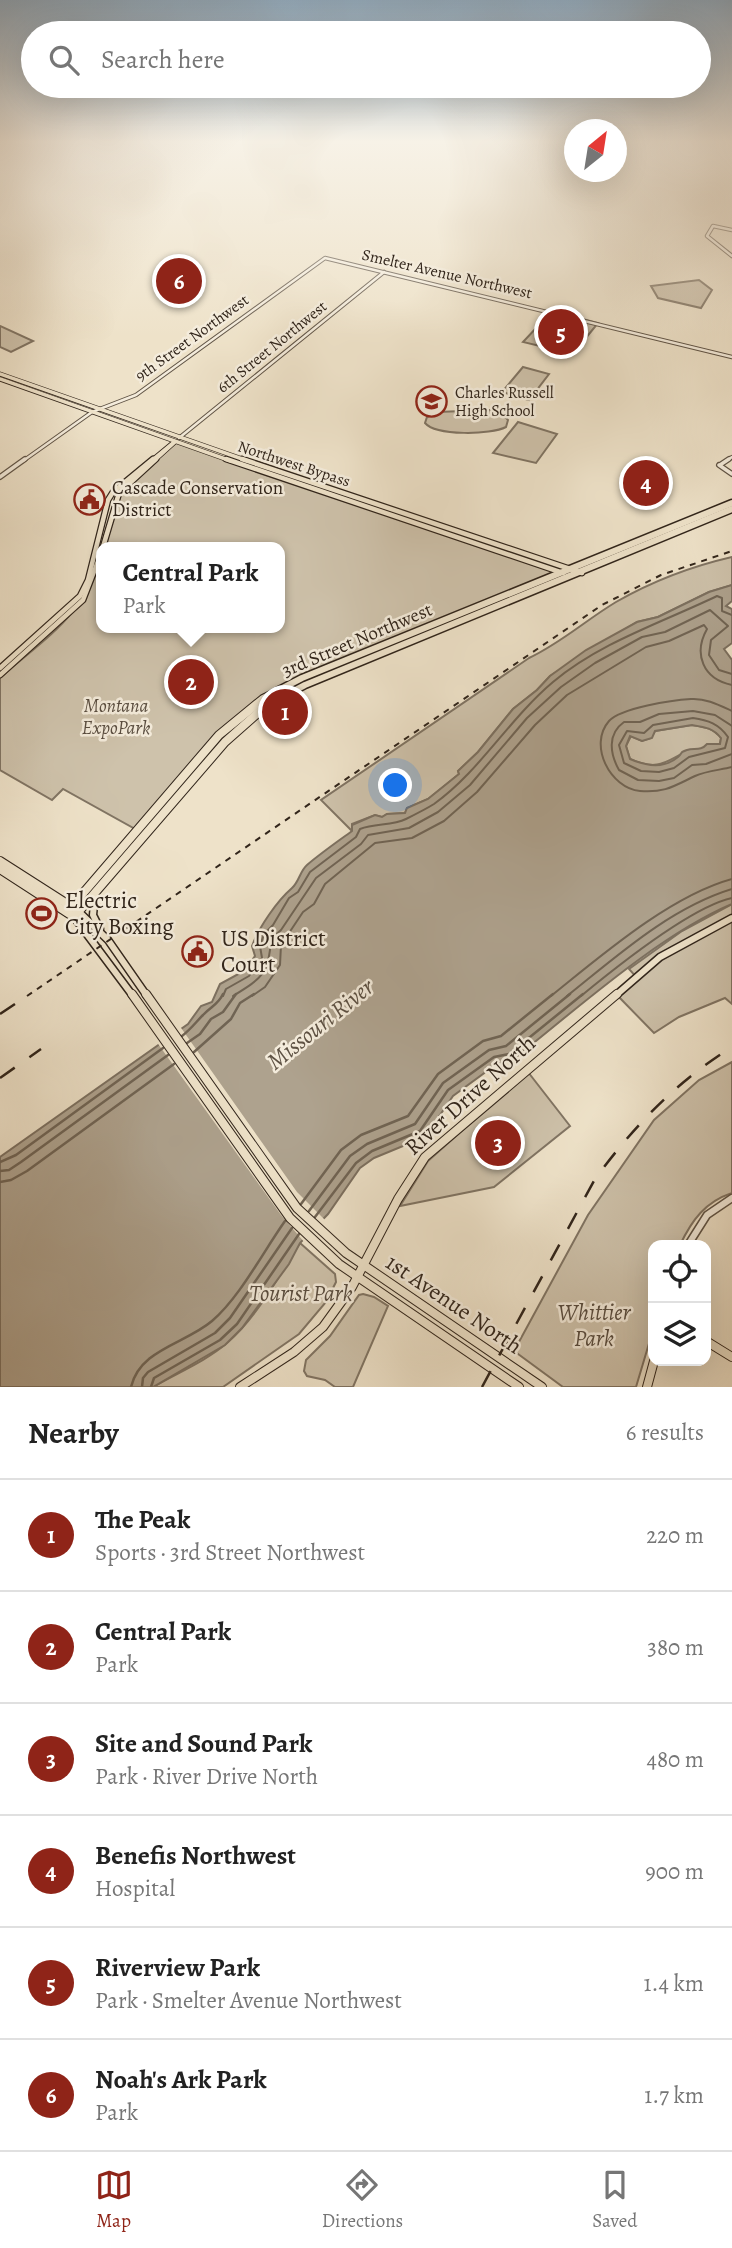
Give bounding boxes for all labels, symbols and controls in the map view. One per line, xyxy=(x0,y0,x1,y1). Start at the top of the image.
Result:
search box xyxy=(21,21,711,98)
icon: search xyxy=(45,41,83,79)
text: Search here xyxy=(101,42,225,77)
north arrow xyxy=(564,119,627,182)
street label: Smelter Avenue Northwest xyxy=(360,244,534,304)
pin: 6 xyxy=(156,255,202,307)
street label: 9th Street Northwest xyxy=(131,289,253,387)
street label: 6th Street Northwest xyxy=(212,296,332,398)
pin: 5 xyxy=(538,306,584,358)
place label: Charles Russell High School xyxy=(455,382,554,422)
school or university icon: Charles Russell High School xyxy=(415,385,449,419)
street label: Northwest Bypass xyxy=(235,435,353,493)
pin: 4 xyxy=(623,457,669,509)
place label: Cascade Conservation District xyxy=(112,475,283,523)
public building icon: Cascade Conservation District xyxy=(72,482,106,516)
popup xyxy=(96,542,285,633)
text: Central Park xyxy=(122,555,259,590)
text: Park xyxy=(122,590,166,621)
street label: 3rd Street Northwest xyxy=(278,597,436,683)
pin: 2 xyxy=(168,656,214,708)
pin: 1 xyxy=(262,686,308,738)
park label: Montana ExpoPark xyxy=(82,693,150,741)
your location xyxy=(378,768,412,802)
place label: Electric City Boxing xyxy=(65,885,174,942)
sports icon: Electric City Boxing xyxy=(25,896,59,930)
place label: US District Court xyxy=(221,923,326,980)
public building icon: US District Court xyxy=(181,934,215,968)
water label: Missouri River xyxy=(260,971,381,1077)
street label: River Drive North xyxy=(398,1028,542,1162)
pin: 3 xyxy=(475,1117,521,1169)
map controls xyxy=(648,1240,711,1366)
button: locate xyxy=(648,1240,711,1303)
street label: 1st Avenue North xyxy=(380,1247,528,1361)
park label: Tourist Park xyxy=(249,1278,353,1309)
park label: Whittier Park xyxy=(557,1297,632,1354)
button: layers xyxy=(648,1303,711,1366)
text: Nearby xyxy=(28,1413,119,1453)
text: 6 results xyxy=(626,1417,704,1448)
text: The Peak xyxy=(95,1502,190,1537)
text: 1 xyxy=(47,1520,55,1551)
text: 220 m xyxy=(646,1520,704,1551)
text: Sports · 3rd Street Northwest xyxy=(95,1537,365,1568)
text: Central Park xyxy=(95,1614,231,1649)
text: 2 xyxy=(45,1632,57,1663)
text: 380 m xyxy=(647,1632,704,1663)
text: Park xyxy=(95,1649,138,1680)
text: Site and Sound Park xyxy=(95,1726,312,1761)
text: 3 xyxy=(46,1744,56,1775)
text: 480 m xyxy=(646,1744,704,1775)
text: Park · River Drive North xyxy=(95,1761,318,1792)
text: Benefis Northwest xyxy=(95,1838,296,1873)
text: 4 xyxy=(46,1856,56,1887)
text: 900 m xyxy=(645,1856,704,1887)
text: Hospital xyxy=(95,1873,175,1904)
text: Riverview Park xyxy=(95,1950,260,1985)
text: 5 xyxy=(46,1968,56,1999)
text: 1.4 km xyxy=(644,1968,704,1999)
text: Park · Smelter Avenue Northwest xyxy=(95,1985,402,2016)
text: Noah's Ark Park xyxy=(95,2062,267,2097)
text: 6 xyxy=(46,2080,56,2111)
text: 1.7 km xyxy=(644,2080,704,2111)
text: Park xyxy=(95,2097,138,2128)
tab: Map xyxy=(95,2166,133,2234)
tab: Directions xyxy=(322,2166,403,2234)
tab: Saved xyxy=(592,2166,637,2234)

